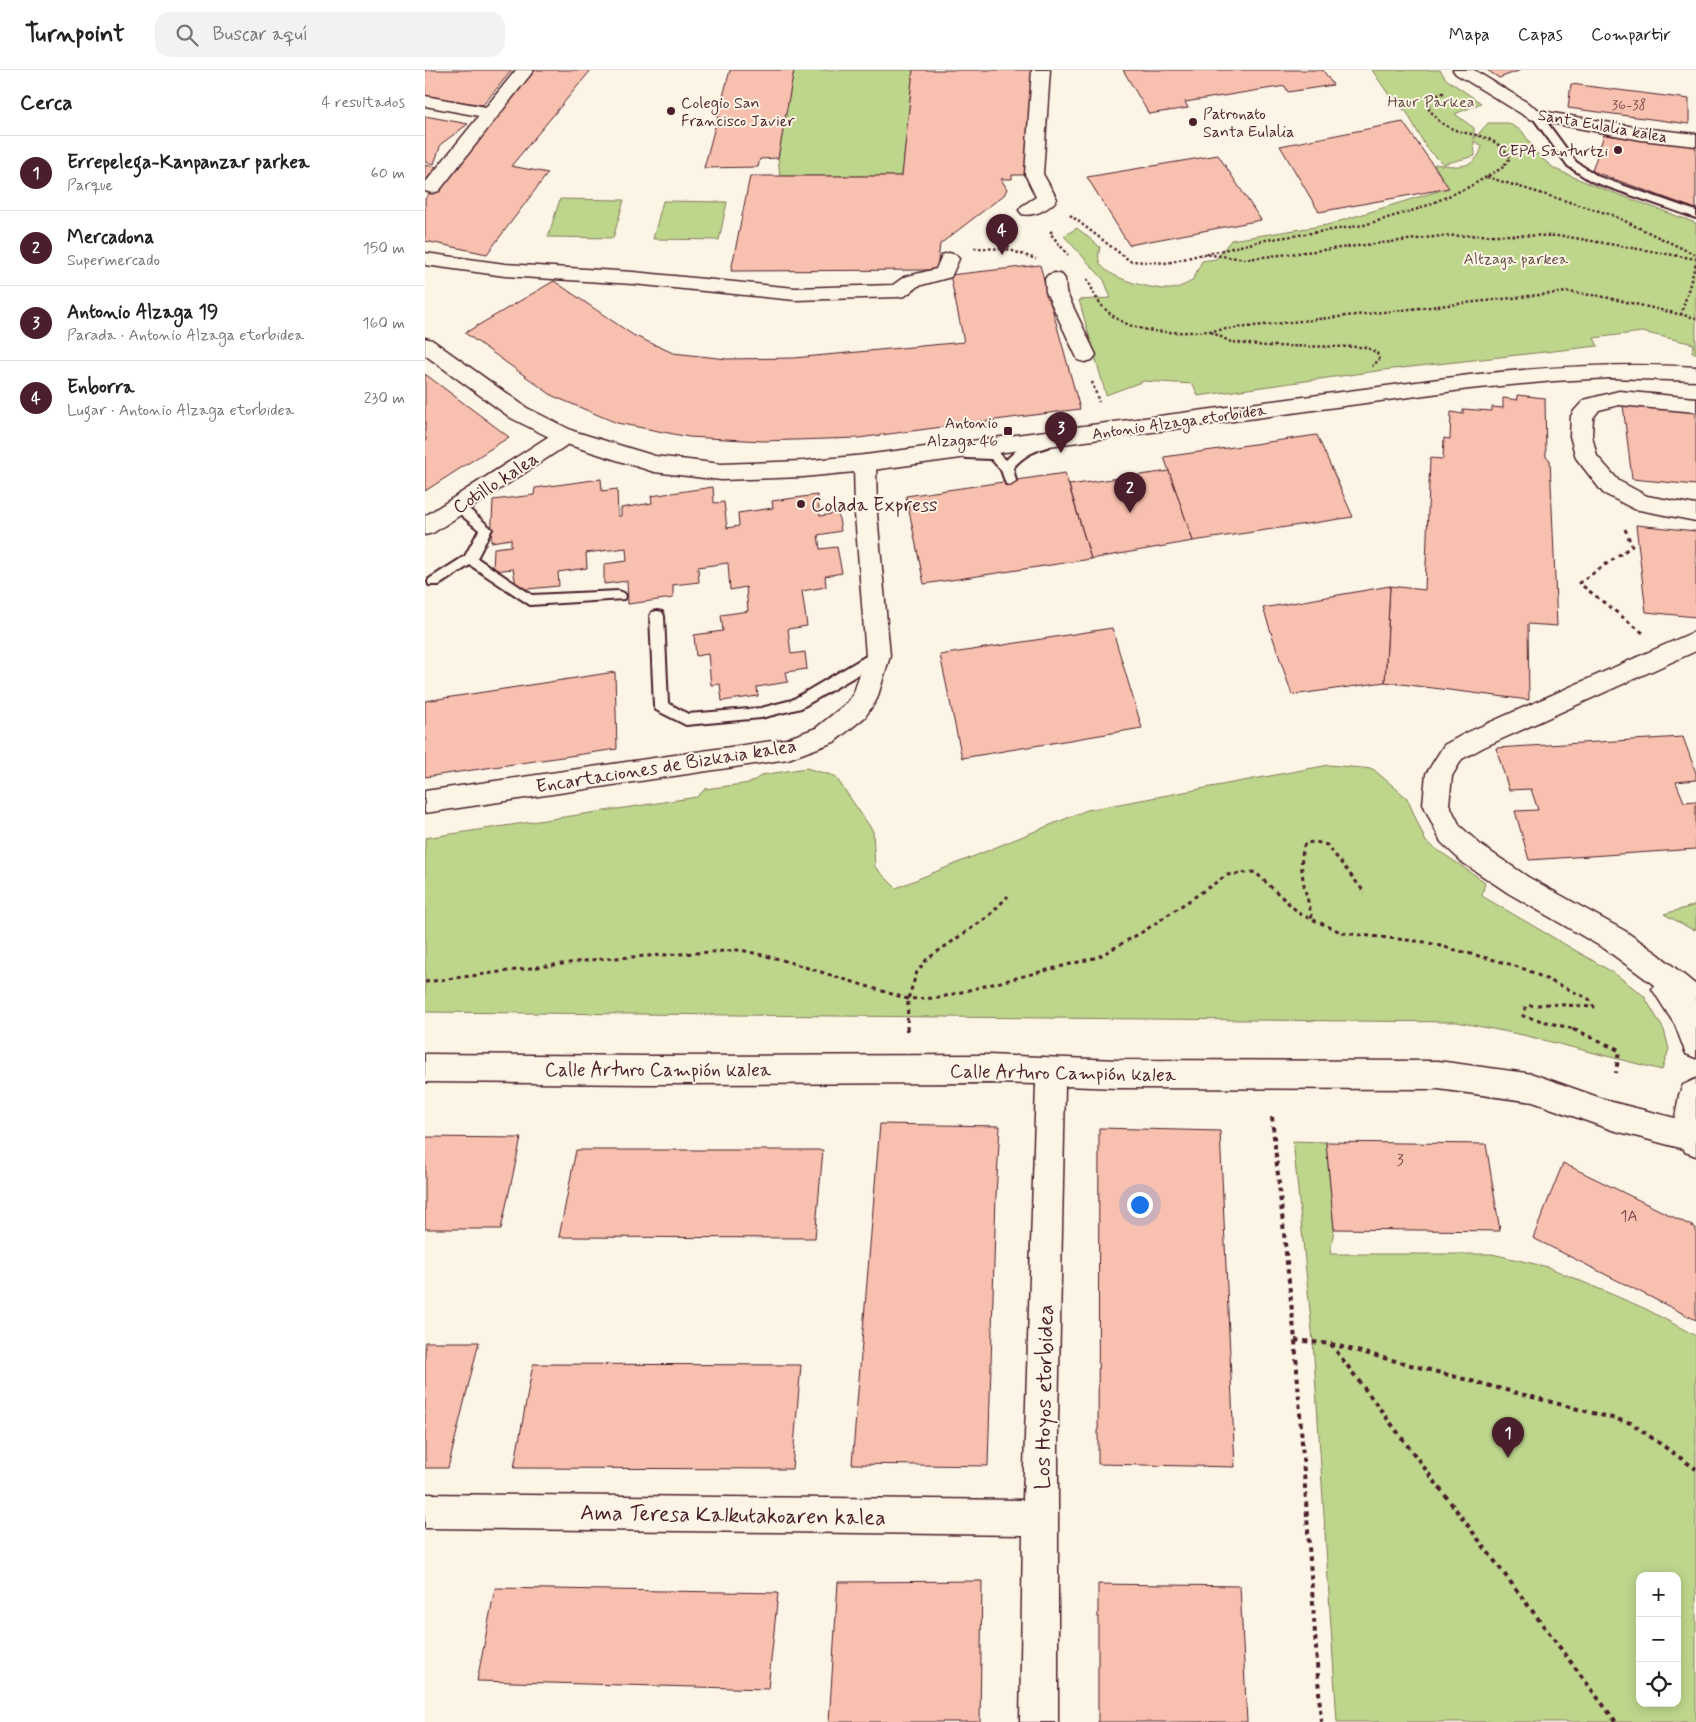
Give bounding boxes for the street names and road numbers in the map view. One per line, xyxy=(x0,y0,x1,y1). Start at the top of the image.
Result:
street label: Santa Eulalia kalea xyxy=(1536,105,1669,148)
street label: Antonio Alzaga etorbidea xyxy=(1091,400,1268,446)
street label: Cotillo kalea xyxy=(448,446,543,520)
street label: Encartaciones de Bizkaia kalea xyxy=(534,734,798,799)
street label: Calle Arturo Campión kalea xyxy=(545,1058,772,1083)
street label: Calle Arturo Campión kalea xyxy=(950,1059,1177,1088)
street label: Los Hoyos etorbidea xyxy=(1029,1304,1061,1490)
street label: Ama Teresa Kalkutakoaren kalea xyxy=(580,1499,886,1533)

